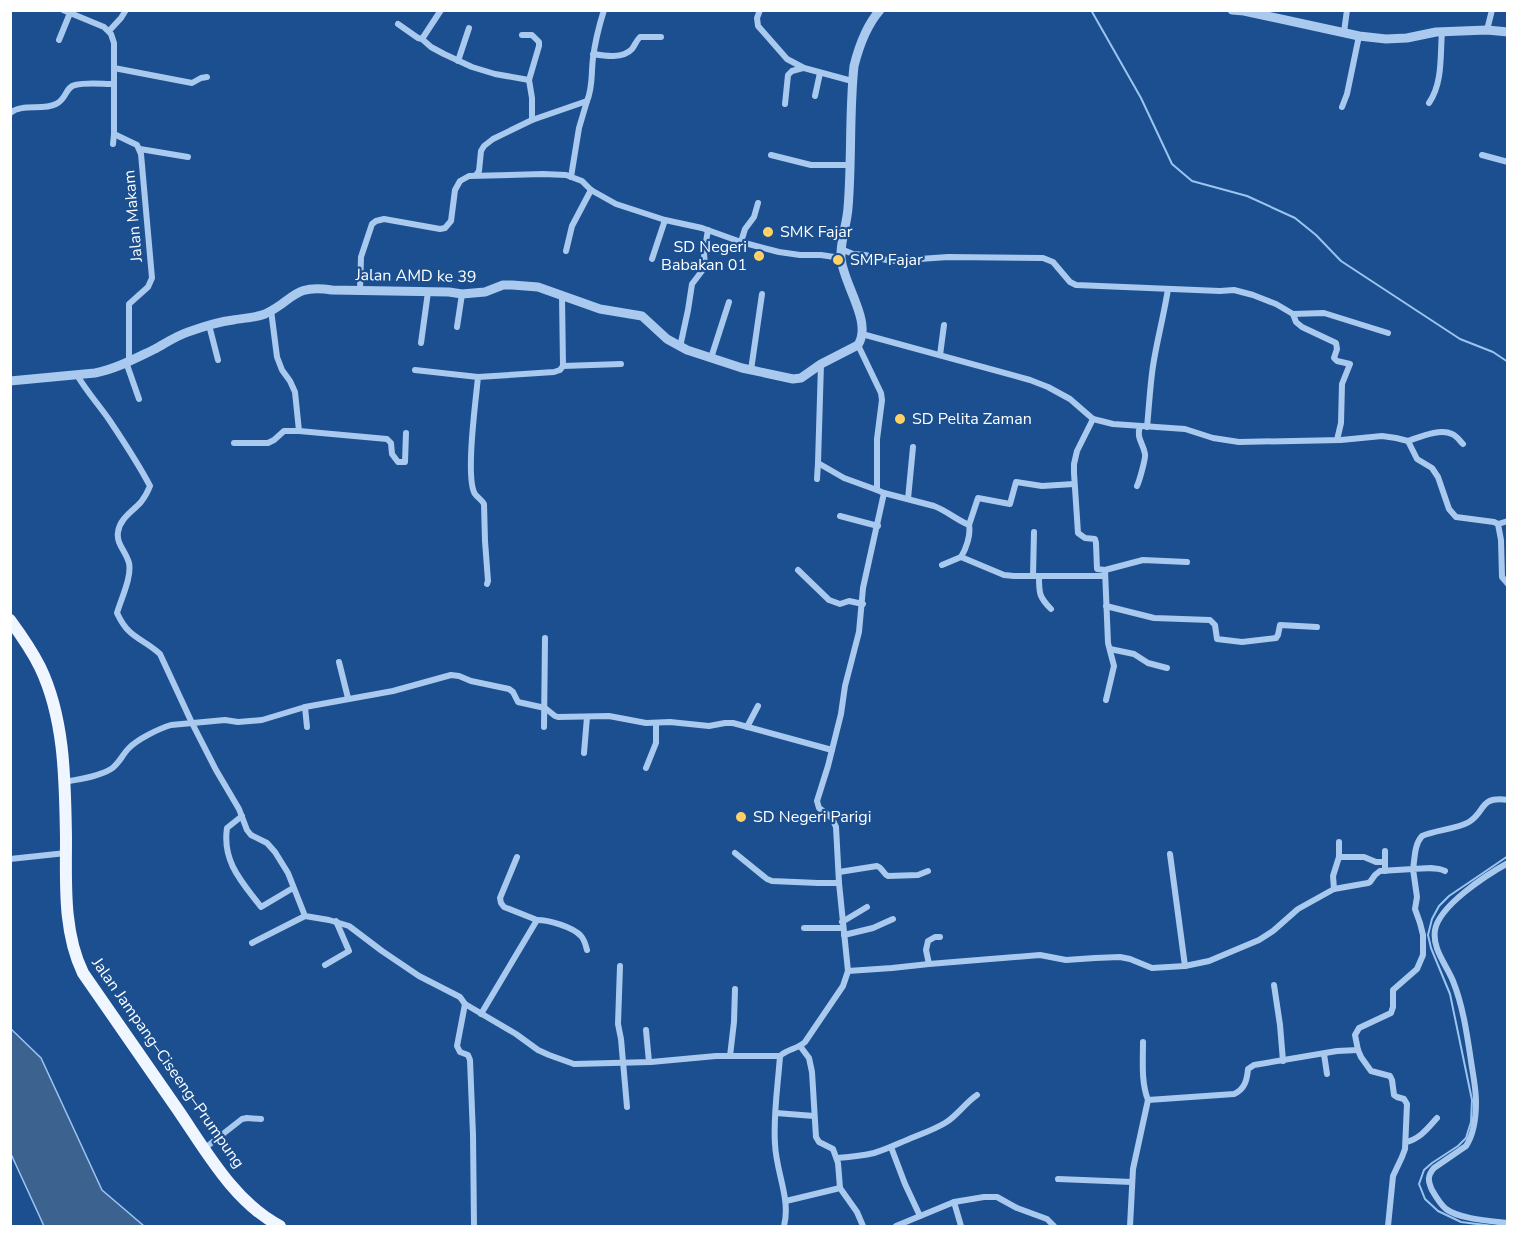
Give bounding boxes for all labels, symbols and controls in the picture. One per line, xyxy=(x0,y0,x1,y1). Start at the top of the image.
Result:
street label: Jalan Makam xyxy=(118,169,148,264)
place label: SMK Fajar xyxy=(780,221,853,243)
marker: SMK Fajar xyxy=(761,225,775,239)
place label: SD Negeri Babakan 01 xyxy=(661,236,747,276)
marker: SD Negeri Babakan 01 xyxy=(752,249,766,263)
place label: SMP Fajar xyxy=(850,249,923,271)
marker: SMP Fajar xyxy=(831,253,845,267)
street label: Jalan AMD ke 39 xyxy=(354,264,477,288)
place label: SD Pelita Zaman xyxy=(912,408,1032,430)
marker: SD Pelita Zaman xyxy=(893,412,907,426)
place label: SD Negeri Parigi xyxy=(753,806,871,828)
marker: SD Negeri Parigi xyxy=(734,810,748,824)
street label: Jalan Jampang–Ciseeng–Prumpung xyxy=(86,952,249,1173)

